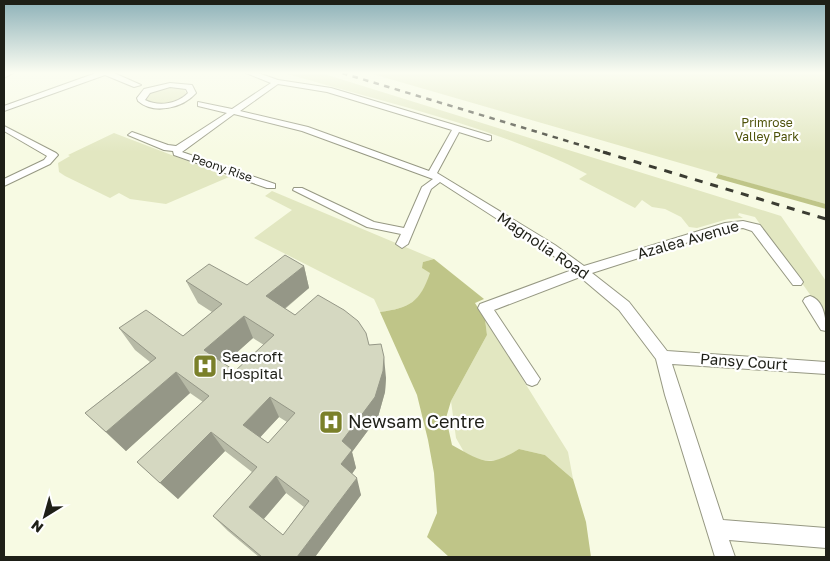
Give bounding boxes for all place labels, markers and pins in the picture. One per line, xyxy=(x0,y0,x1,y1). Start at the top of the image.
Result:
place label: Seacroft Hospital xyxy=(222,347,283,382)
hospital icon: Seacroft Hospital xyxy=(192,353,218,379)
hospital icon: Newsam Centre xyxy=(318,409,344,435)
place label: Newsam Centre xyxy=(348,410,485,432)

